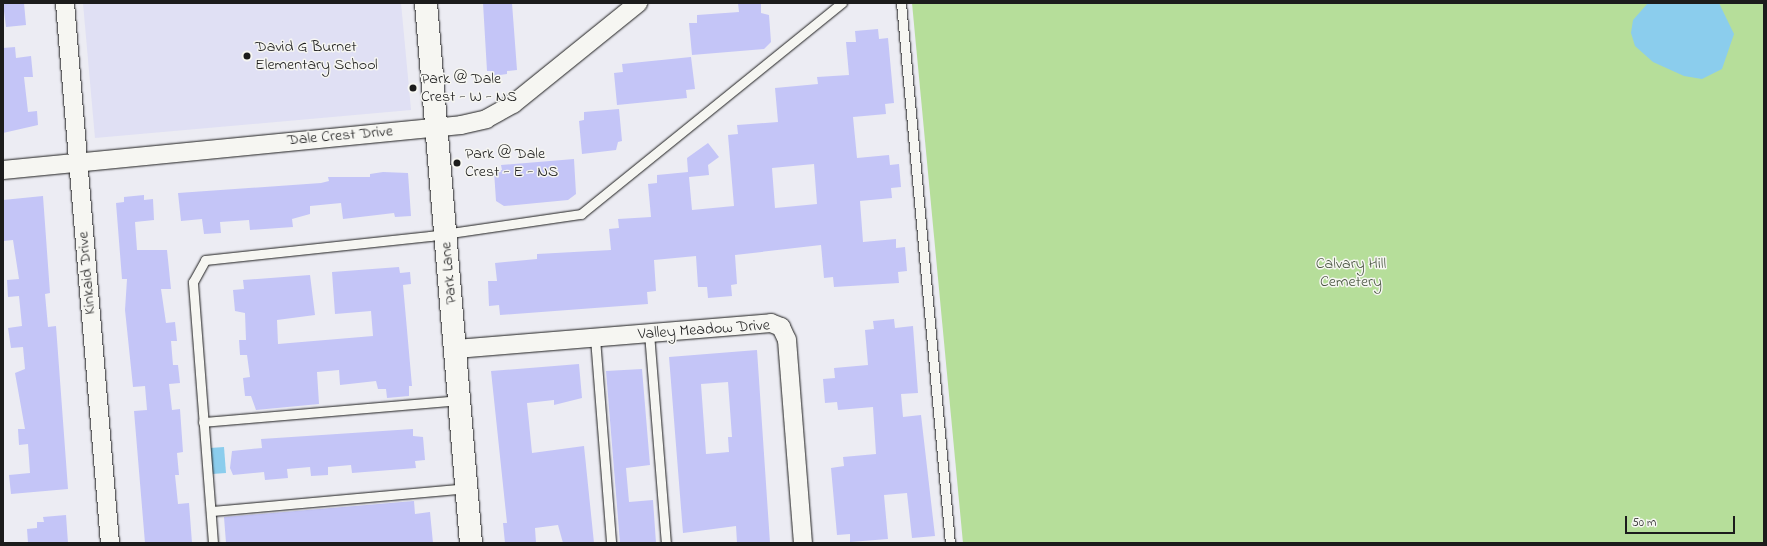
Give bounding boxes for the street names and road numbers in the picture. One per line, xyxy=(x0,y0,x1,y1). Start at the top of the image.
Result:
street label: Dale Crest Drive xyxy=(286,122,394,150)
street label: Kinkaid Drive xyxy=(74,231,100,315)
street label: Park Lane xyxy=(437,241,461,305)
street label: Valley Meadow Drive xyxy=(637,316,771,344)

